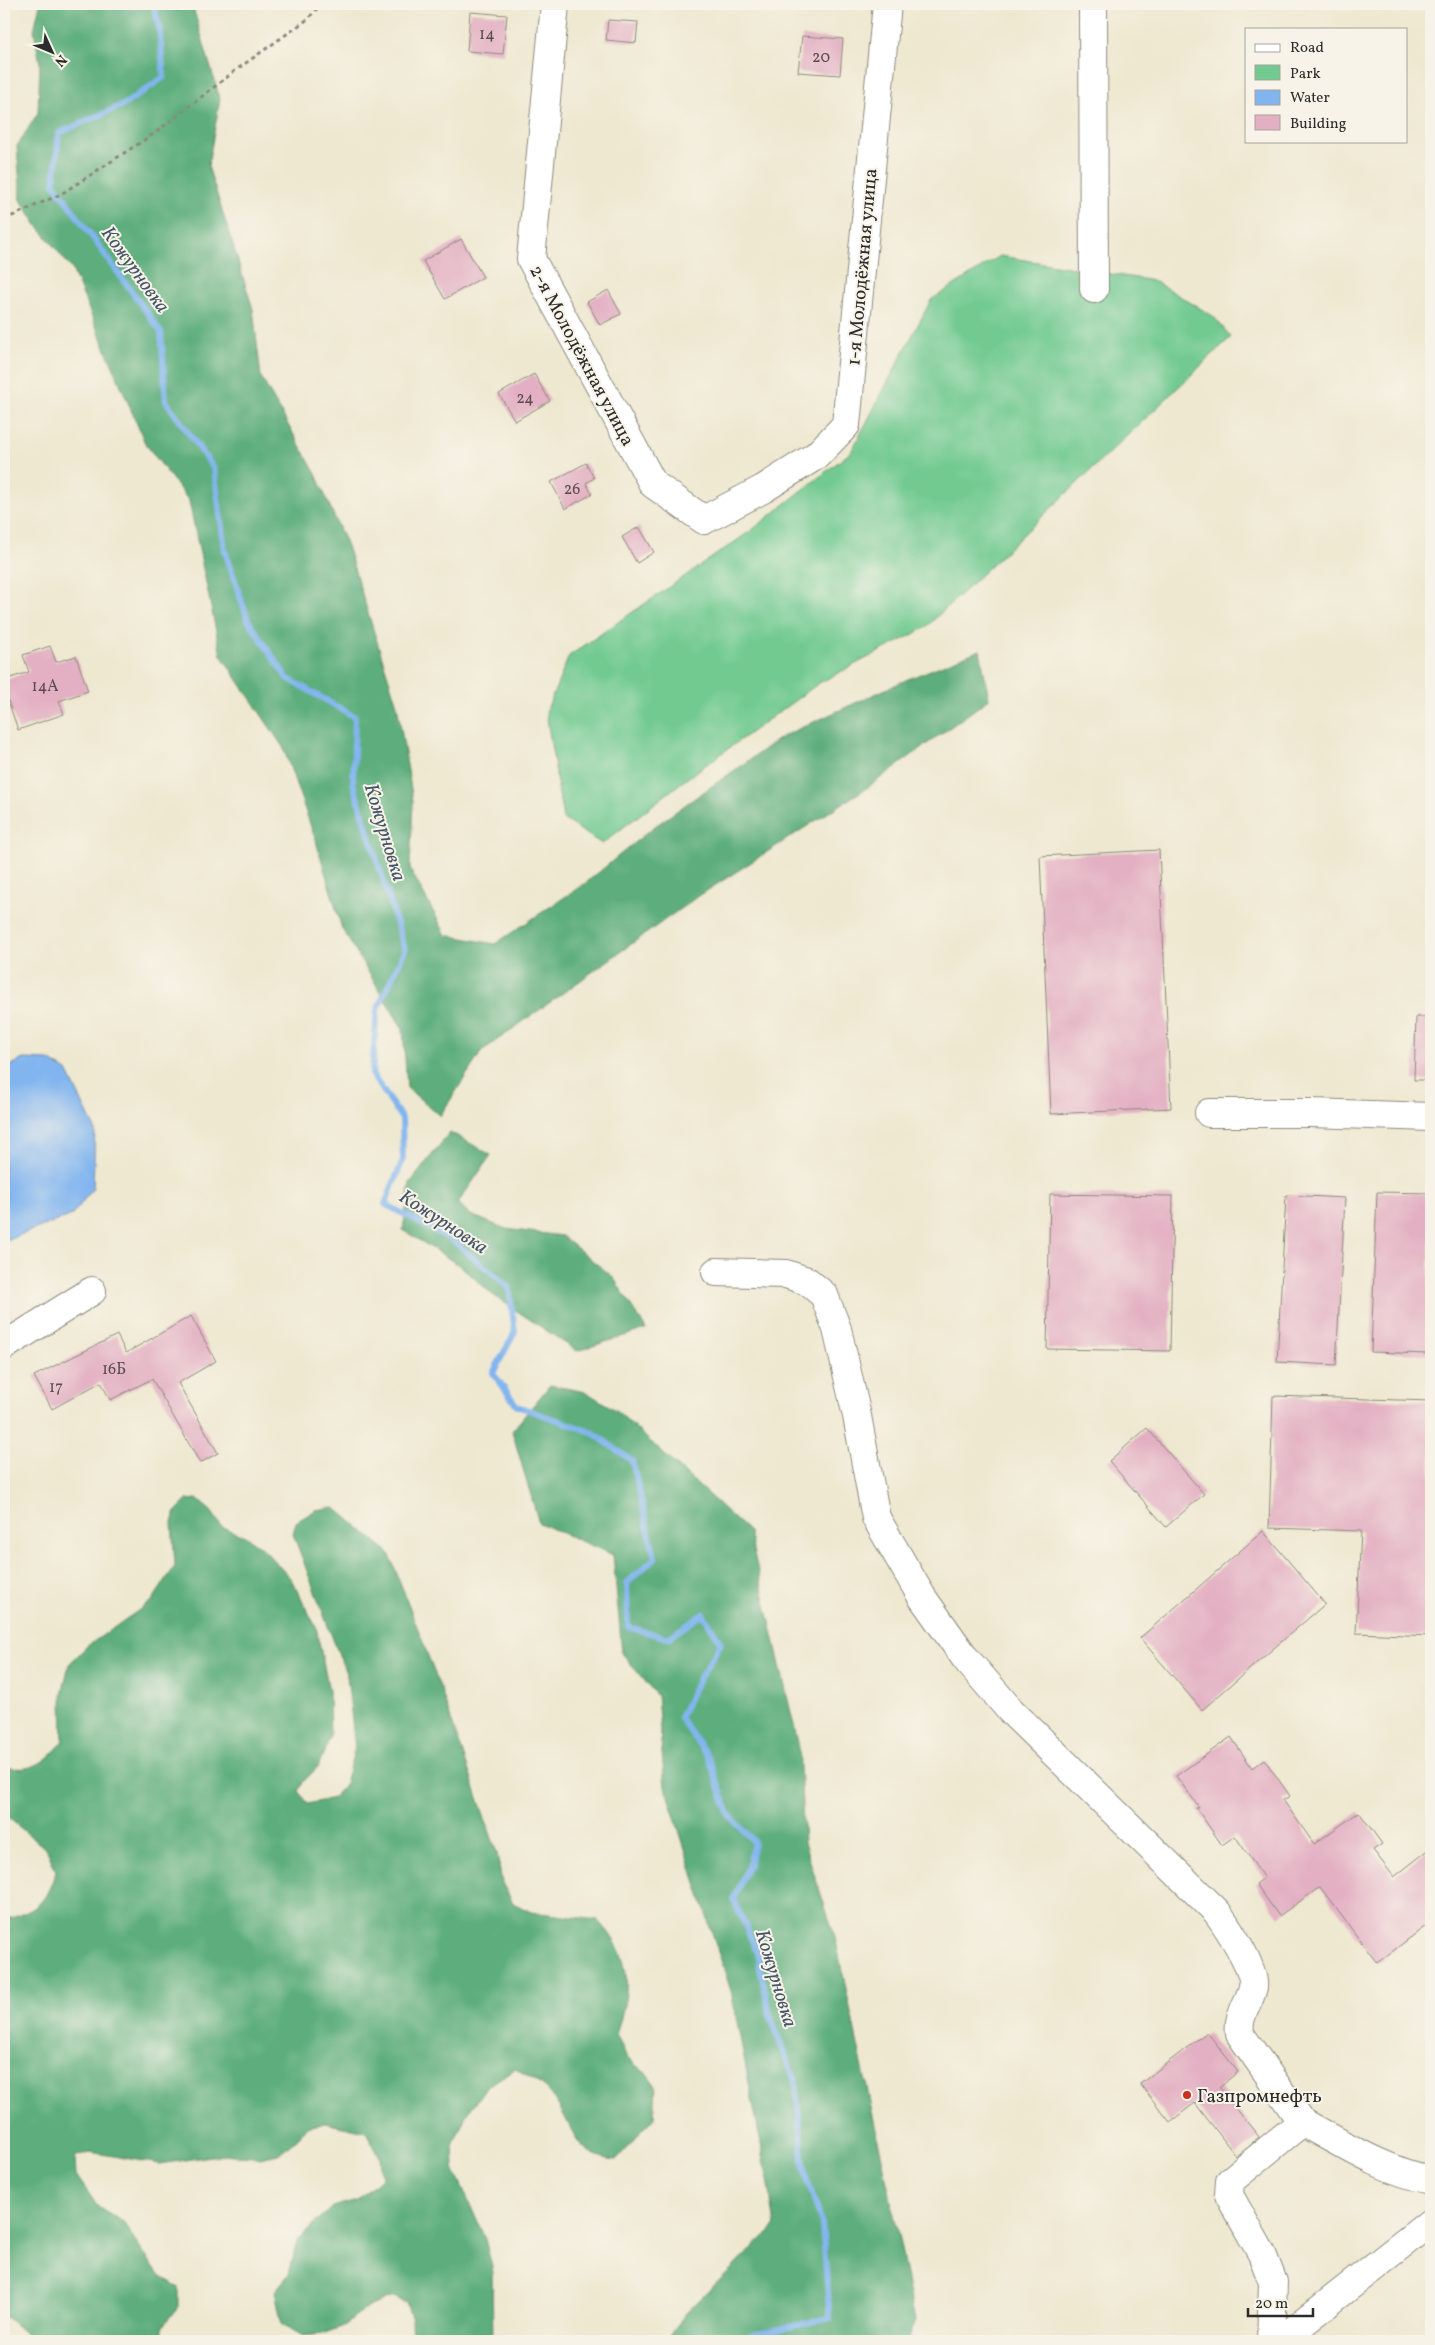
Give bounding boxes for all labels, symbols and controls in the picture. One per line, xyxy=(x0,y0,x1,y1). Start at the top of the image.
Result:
house number: 14 xyxy=(479,24,495,46)
north arrow xyxy=(28,28,78,78)
legend xyxy=(1245,28,1408,142)
text: Road xyxy=(1290,38,1324,59)
house number: 20 xyxy=(812,47,830,69)
text: N xyxy=(50,50,71,70)
text: Park xyxy=(1290,64,1321,85)
text: Water xyxy=(1290,88,1330,109)
text: Building xyxy=(1290,114,1347,135)
street label: 1-я Молодёжная улица xyxy=(841,167,885,367)
water label: Кожурновка xyxy=(93,221,175,319)
street label: 2-я Молодёжная улица xyxy=(522,261,640,451)
house number: 24 xyxy=(516,388,534,410)
house number: 26 xyxy=(564,479,580,501)
house number: 14А xyxy=(31,676,59,698)
water label: Кожурновка xyxy=(356,780,412,885)
water label: Кожурновка xyxy=(393,1183,493,1262)
house number: 16Б xyxy=(102,1359,126,1381)
house number: 17 xyxy=(49,1377,63,1399)
water label: Кожурновка xyxy=(747,1926,803,2031)
place label: Газпромнефть xyxy=(1197,2084,1322,2110)
marker: Газпромнефть xyxy=(1181,2089,1193,2101)
scale bar xyxy=(1248,2285,1312,2317)
text: 20 m xyxy=(1255,2294,1288,2315)

